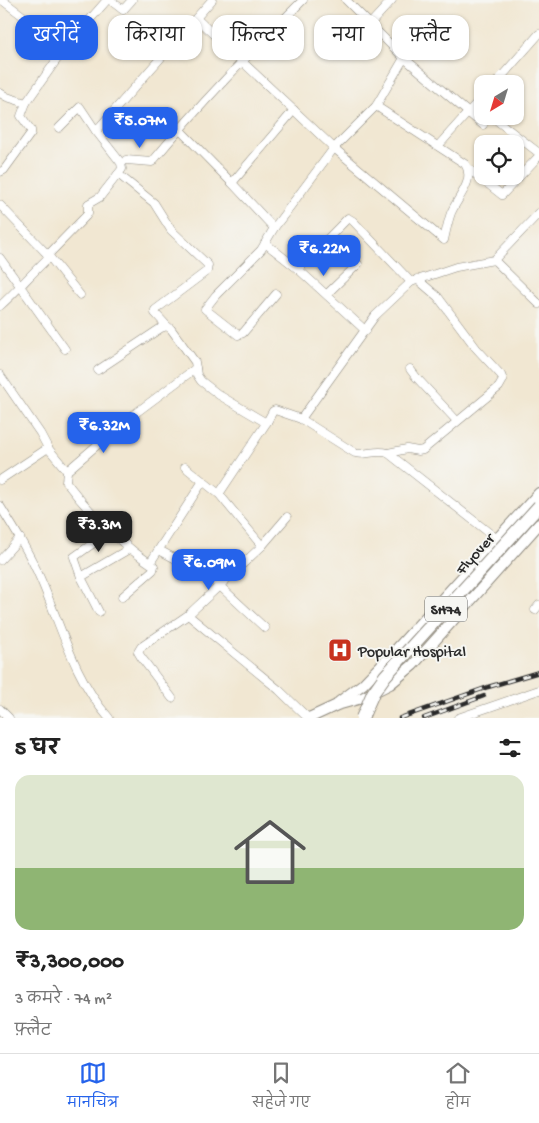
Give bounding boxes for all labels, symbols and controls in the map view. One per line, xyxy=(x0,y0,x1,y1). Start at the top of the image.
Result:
chip: खरीदें xyxy=(15,15,98,60)
chip: किराया xyxy=(108,15,202,60)
chip: फ़िल्टर xyxy=(212,15,304,60)
chip: नया xyxy=(314,15,382,60)
chip: फ़्लैट xyxy=(392,15,469,60)
north arrow xyxy=(474,75,524,125)
map controls xyxy=(474,75,524,185)
pin: ₹5.07M xyxy=(99,106,181,149)
text: ₹5.07M xyxy=(114,113,166,132)
button: locate xyxy=(474,135,524,185)
pin: ₹6.22M xyxy=(283,234,365,277)
text: ₹6.22M xyxy=(299,241,349,260)
pin: ₹6.32M xyxy=(63,412,145,454)
text: ₹6.32M xyxy=(78,418,130,437)
pin: ₹3.3M xyxy=(64,510,134,553)
text: ₹3.3M xyxy=(77,517,121,536)
street label: Flyover xyxy=(453,530,501,581)
pin: ₹6.09M xyxy=(168,548,250,591)
text: ₹6.09M xyxy=(183,555,235,574)
road number: SH74 xyxy=(425,596,467,622)
hospital icon: Popular Hospital xyxy=(327,637,353,663)
place label: Popular Hospital xyxy=(357,644,466,663)
icon: filters xyxy=(496,734,524,762)
text: 5 घर xyxy=(15,738,59,763)
icon: home xyxy=(225,807,315,897)
text: ₹3,300,000 xyxy=(15,951,124,976)
text: 3 कमरे · 74 m² xyxy=(15,991,112,1010)
text: फ़्लैट xyxy=(15,1023,51,1042)
tab: मानचित्र xyxy=(67,1059,118,1118)
tab: सहेजे गए xyxy=(252,1059,310,1118)
tab: होम xyxy=(444,1059,472,1118)

